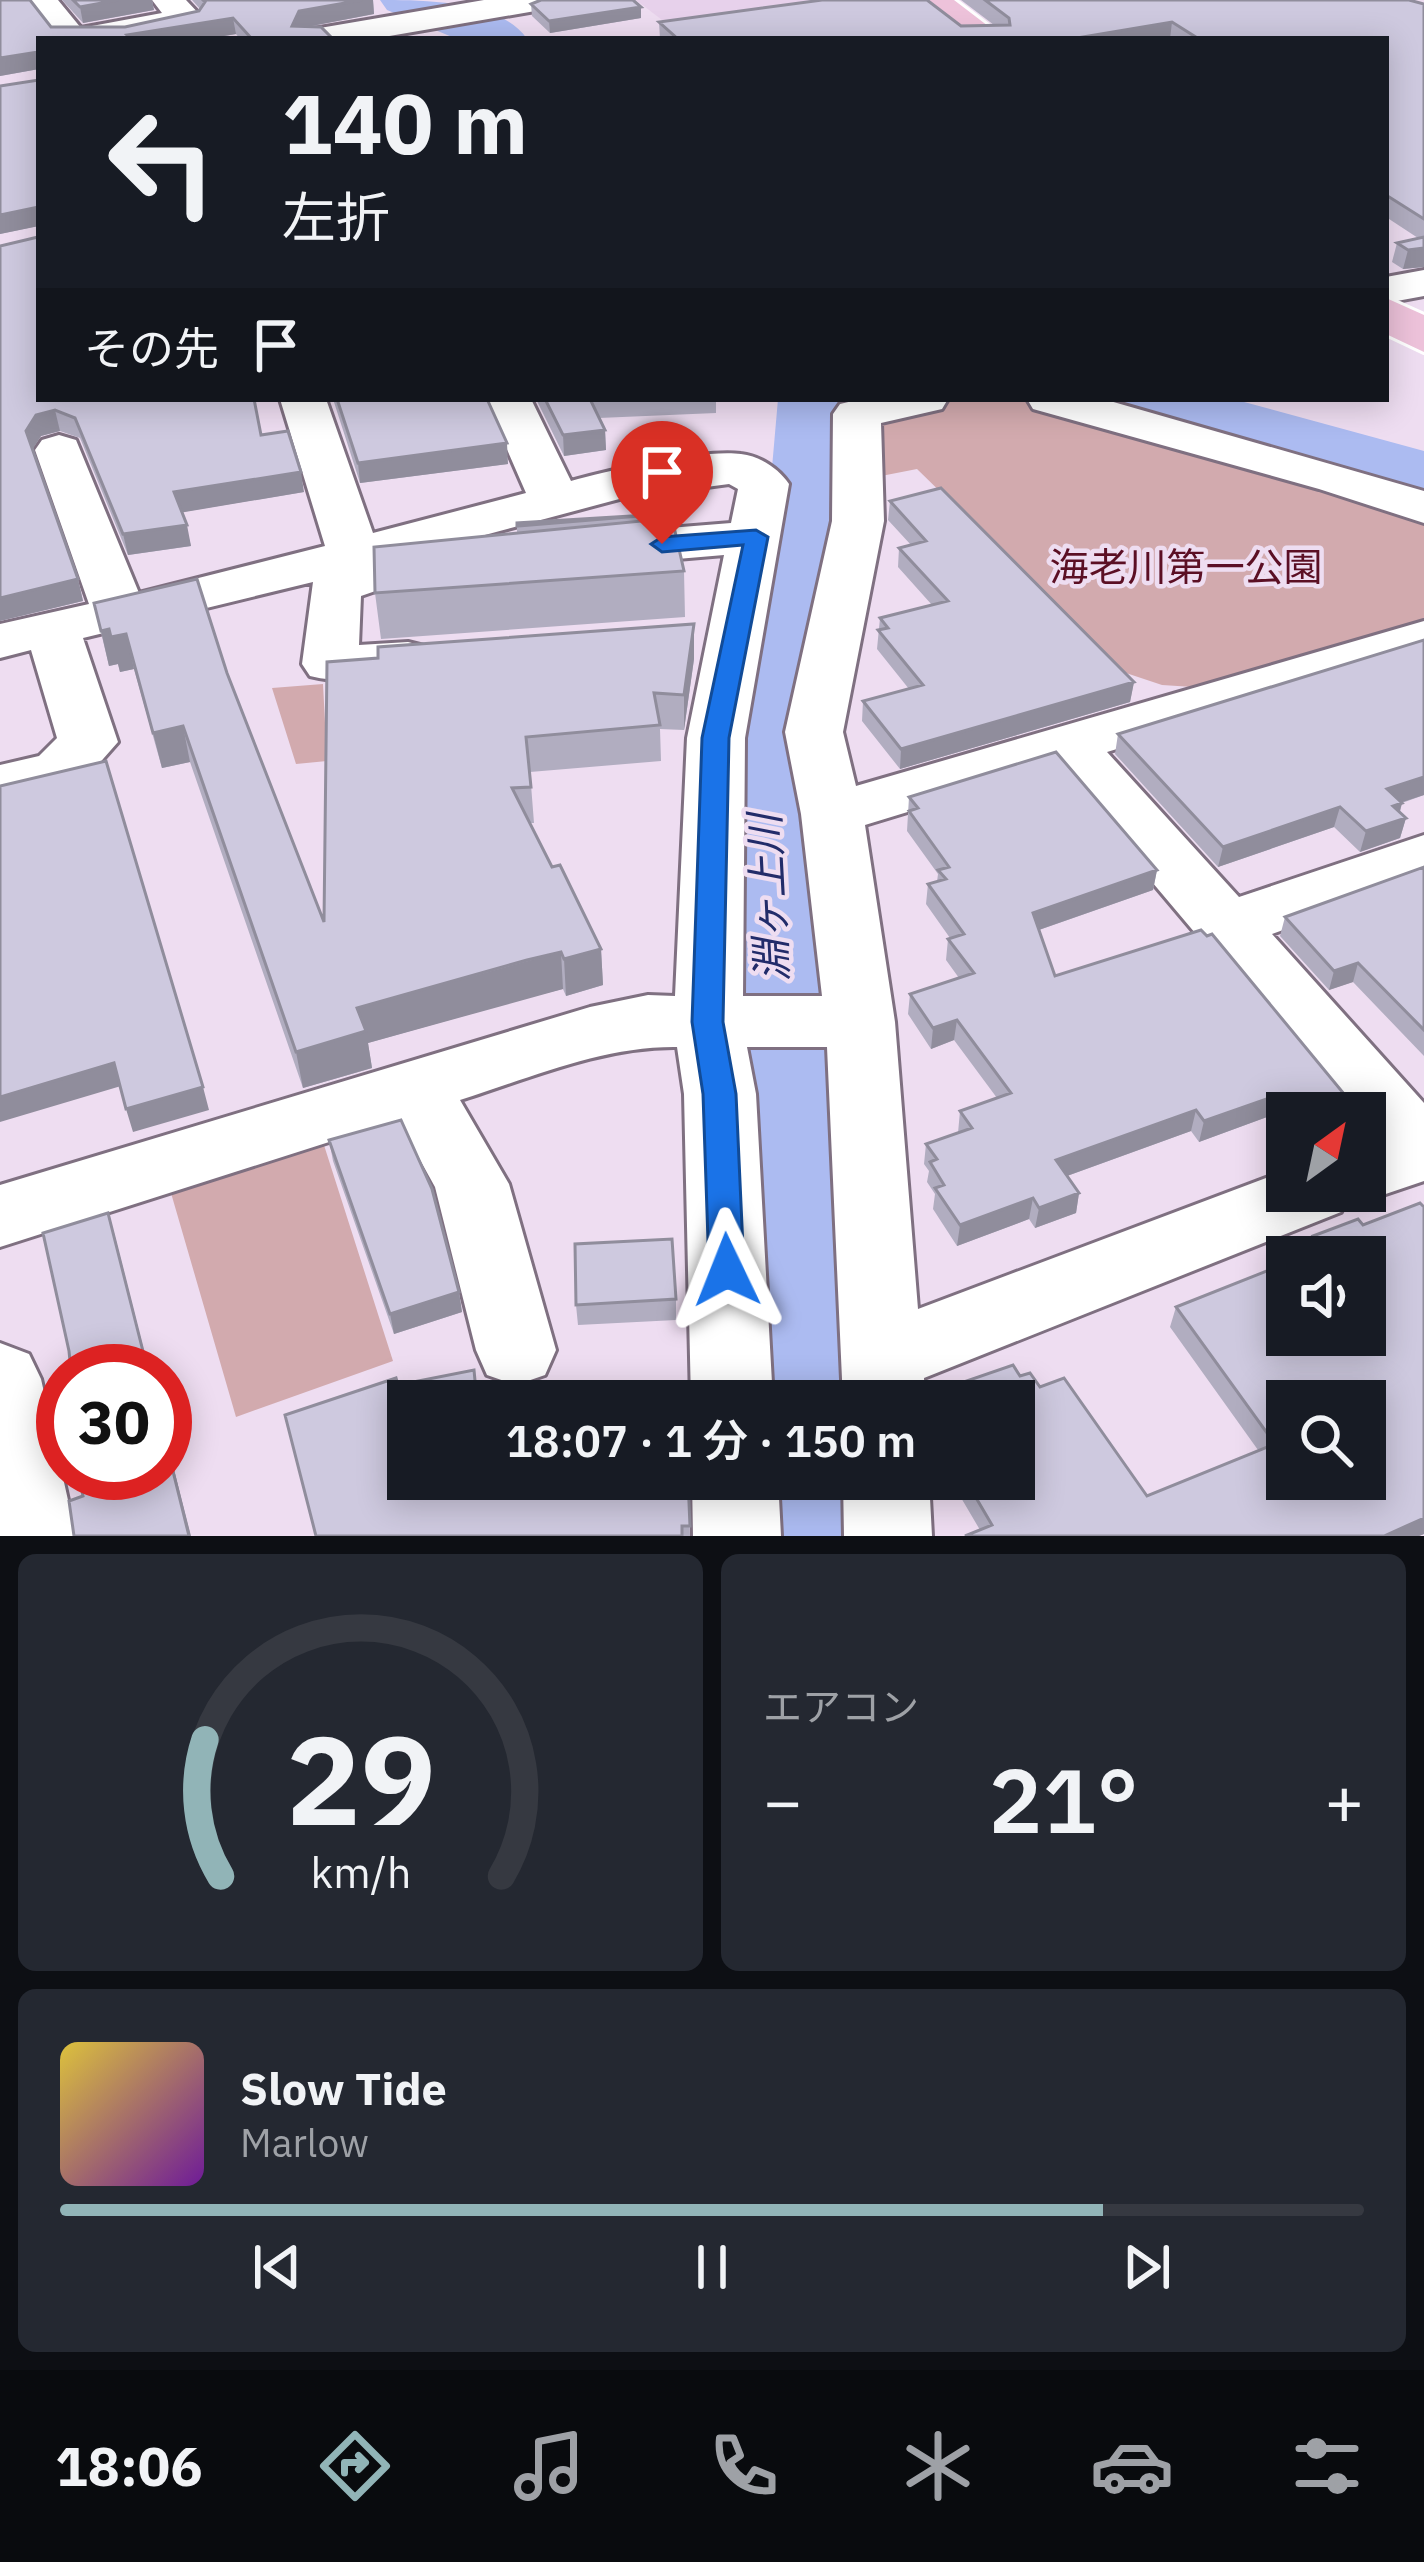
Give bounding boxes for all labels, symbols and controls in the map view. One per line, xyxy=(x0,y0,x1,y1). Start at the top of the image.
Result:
text: 140 m xyxy=(282,68,528,177)
icon: left xyxy=(84,84,240,240)
text: 左折 xyxy=(282,182,390,252)
icon: arrive xyxy=(243,312,309,378)
text: その先 xyxy=(84,319,219,377)
pin xyxy=(611,421,713,544)
icon: arrive xyxy=(629,439,695,505)
park label: 海老川第一公園 xyxy=(1049,541,1323,592)
water label: 淵ヶ上川 xyxy=(736,809,800,983)
north arrow xyxy=(1266,1092,1386,1212)
map controls xyxy=(1266,1092,1386,1500)
position arrow xyxy=(664,1207,790,1333)
button: sound xyxy=(1266,1236,1386,1356)
speed limit sign: 30 xyxy=(36,1344,192,1500)
button: search xyxy=(1266,1380,1386,1500)
text: 18:07 · 1 分 · 150 m xyxy=(506,1411,916,1469)
text: エアコン xyxy=(763,1681,919,1732)
text: 29 xyxy=(286,1697,435,1859)
text: 21° xyxy=(988,1741,1139,1858)
text: − xyxy=(763,1757,803,1843)
text: + xyxy=(1324,1757,1364,1843)
text: km/h xyxy=(310,1843,411,1899)
text: Slow Tide xyxy=(240,2059,447,2117)
text: Marlow xyxy=(240,2117,369,2168)
icon: previous xyxy=(244,2234,310,2300)
icon: pause xyxy=(679,2234,745,2300)
icon: next xyxy=(1114,2234,1180,2300)
icon: directions xyxy=(313,2424,397,2508)
icon: music xyxy=(507,2424,591,2508)
icon: phone xyxy=(702,2424,786,2508)
icon: climate xyxy=(896,2424,980,2508)
icon: car xyxy=(1090,2424,1174,2508)
icon: filters xyxy=(1285,2424,1369,2508)
text: 18:06 xyxy=(55,2431,203,2501)

